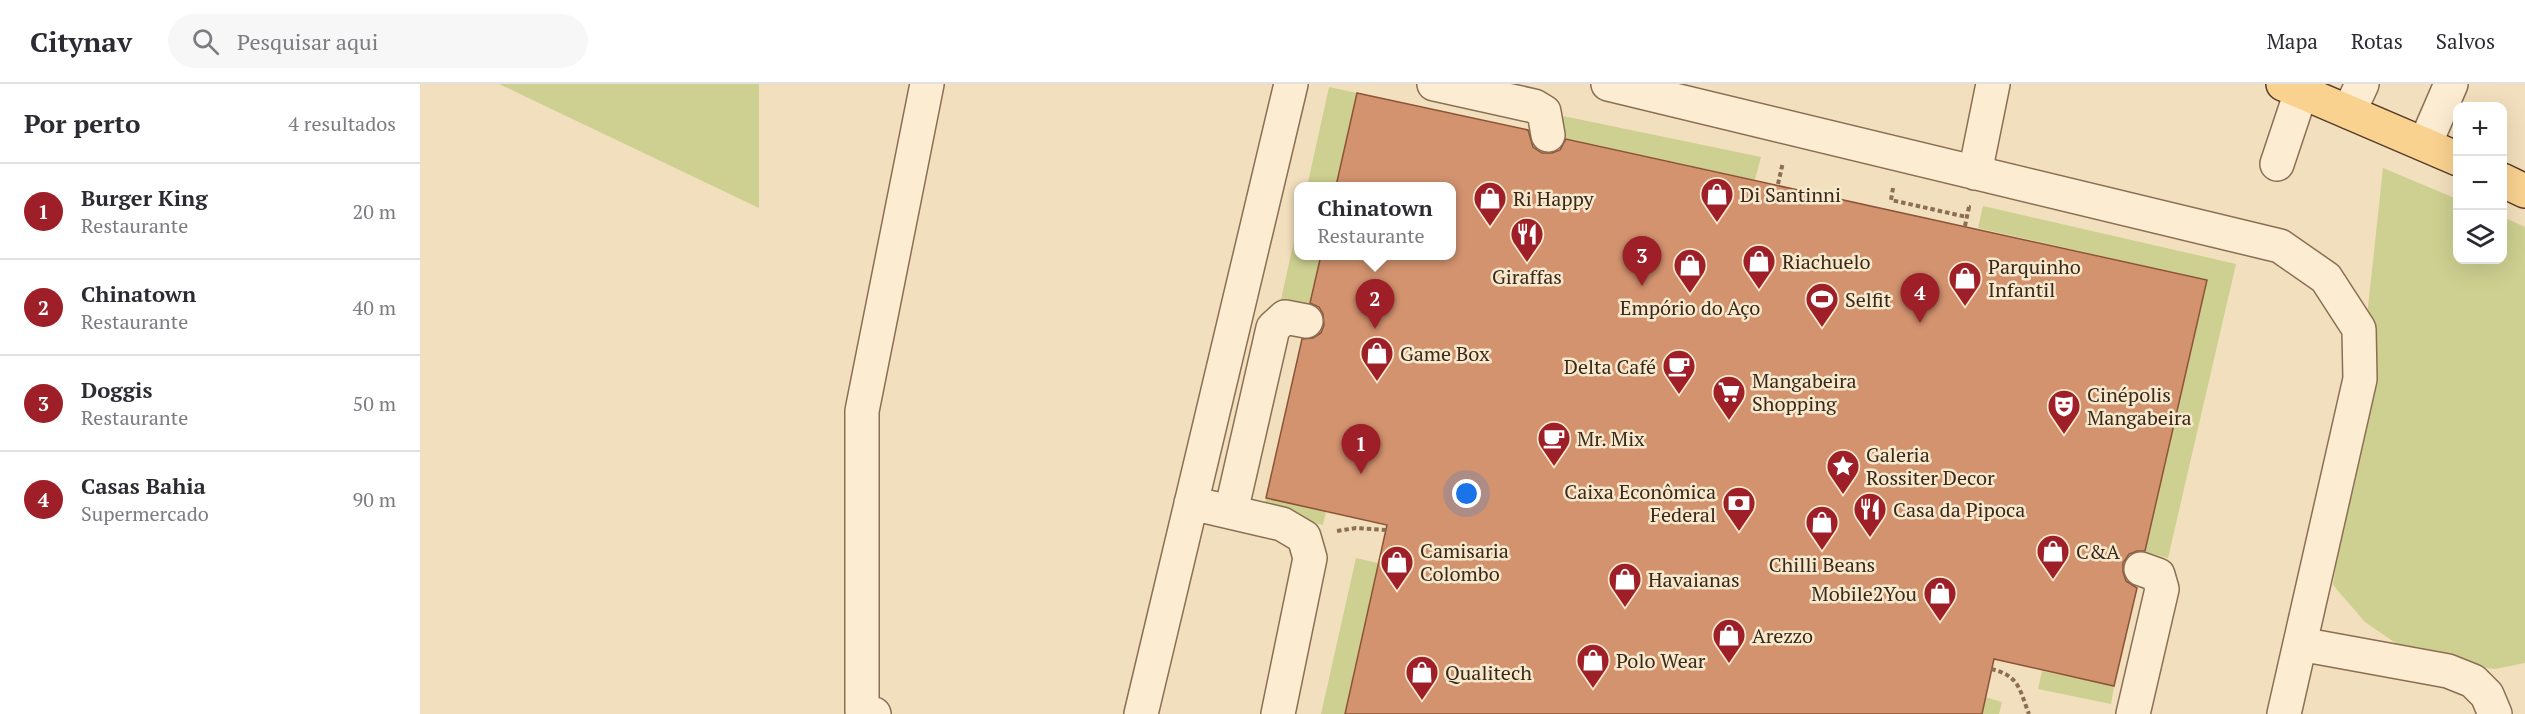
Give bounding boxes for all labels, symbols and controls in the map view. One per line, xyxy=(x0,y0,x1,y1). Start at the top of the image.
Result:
search box xyxy=(168,14,588,68)
text: Citynav xyxy=(30,23,132,60)
icon: search xyxy=(189,25,222,58)
text: Pesquisar aqui xyxy=(237,27,378,56)
text: Mapa xyxy=(2267,27,2318,55)
text: Rotas xyxy=(2351,27,2403,55)
text: Salvos xyxy=(2436,27,2495,55)
map controls xyxy=(2453,102,2507,264)
button: + xyxy=(2453,102,2507,156)
text: Por perto xyxy=(24,106,140,140)
text: 4 resultados xyxy=(288,110,396,137)
button: − xyxy=(2453,156,2507,210)
shop icon: Di Santinni xyxy=(1699,176,1735,223)
shop icon: Ri Happy xyxy=(1472,180,1508,227)
place label: Di Santinni xyxy=(1740,181,1841,208)
popup xyxy=(1294,182,1456,260)
text: Burger King xyxy=(81,183,208,212)
place label: Ri Happy xyxy=(1513,185,1595,212)
text: Chinatown xyxy=(1317,193,1433,222)
text: 1 xyxy=(38,198,49,225)
text: 20 m xyxy=(353,198,396,225)
button: layers xyxy=(2453,210,2507,264)
text: Restaurante xyxy=(81,212,188,239)
restaurant icon: Giraffas xyxy=(1509,216,1545,263)
text: Restaurante xyxy=(1317,222,1425,249)
pin: 3 xyxy=(1622,236,1662,286)
shop icon: Riachuelo xyxy=(1741,243,1777,290)
shop icon: Empório do Aço xyxy=(1672,247,1708,294)
place label: Riachuelo xyxy=(1782,248,1871,275)
place label: Parquinho Infantil xyxy=(1988,253,2081,303)
shop icon: Parquinho Infantil xyxy=(1947,260,1983,307)
place label: Giraffas xyxy=(1492,263,1562,290)
pin: 4 xyxy=(1900,274,1940,323)
text: Chinatown xyxy=(81,279,196,308)
pin: 2 xyxy=(1356,280,1394,329)
sports icon: Selfit xyxy=(1804,281,1840,328)
place label: Selfit xyxy=(1845,286,1892,313)
text: 2 xyxy=(38,294,49,321)
text: 40 m xyxy=(353,294,396,321)
place label: Empório do Aço xyxy=(1620,294,1760,321)
text: Restaurante xyxy=(81,308,188,335)
shop icon: Game Box xyxy=(1359,335,1395,382)
place label: Game Box xyxy=(1400,340,1490,367)
cafe icon: Delta Café xyxy=(1661,348,1697,395)
place label: Delta Café xyxy=(1564,353,1656,380)
place label: Mangabeira Shopping xyxy=(1752,367,1857,417)
supermarket icon: Mangabeira Shopping xyxy=(1711,374,1747,421)
text: Doggis xyxy=(81,375,152,404)
place label: Cinépolis Mangabeira xyxy=(2087,381,2192,431)
theatre icon: Cinépolis Mangabeira xyxy=(2046,388,2082,435)
text: 3 xyxy=(38,390,49,417)
text: 50 m xyxy=(353,390,396,417)
text: Restaurante xyxy=(81,404,188,431)
cafe icon: Mr. Mix xyxy=(1536,420,1572,467)
pin: 1 xyxy=(1342,424,1380,474)
place label: Mr. Mix xyxy=(1577,425,1645,452)
place label: Galeria Rossiter Decor xyxy=(1866,441,1995,491)
place icon: Galeria Rossiter Decor xyxy=(1825,448,1861,495)
text: Casas Bahia xyxy=(81,471,206,500)
place label: Caixa Econômica Federal xyxy=(1564,478,1716,528)
your location xyxy=(1452,479,1481,508)
bank icon: Caixa Econômica Federal xyxy=(1721,485,1757,532)
text: 4 xyxy=(38,486,49,513)
text: 90 m xyxy=(353,486,396,513)
restaurant icon: Casa da Pipoca xyxy=(1852,491,1888,538)
place label: Casa da Pipoca xyxy=(1893,496,2025,523)
text: Supermercado xyxy=(81,500,209,527)
shop icon: Chilli Beans xyxy=(1804,504,1840,551)
shop icon: C&A xyxy=(2035,533,2071,580)
place label: Camisaria Colombo xyxy=(1420,537,1509,587)
place label: C&A xyxy=(2076,538,2120,565)
shop icon: Camisaria Colombo xyxy=(1379,544,1415,591)
place label: Chilli Beans xyxy=(1769,551,1875,578)
shop icon: Havaianas xyxy=(1607,561,1643,608)
place label: Havaianas xyxy=(1648,566,1740,593)
shop icon: Mobile2You xyxy=(1922,575,1958,622)
place label: Mobile2You xyxy=(1811,580,1917,607)
shop icon: Arezzo xyxy=(1711,617,1747,664)
place label: Arezzo xyxy=(1752,622,1813,649)
shop icon: Polo Wear xyxy=(1575,642,1611,689)
place label: Polo Wear xyxy=(1616,647,1706,674)
shop icon: Qualitech xyxy=(1404,654,1440,701)
place label: Qualitech xyxy=(1445,659,1532,686)

